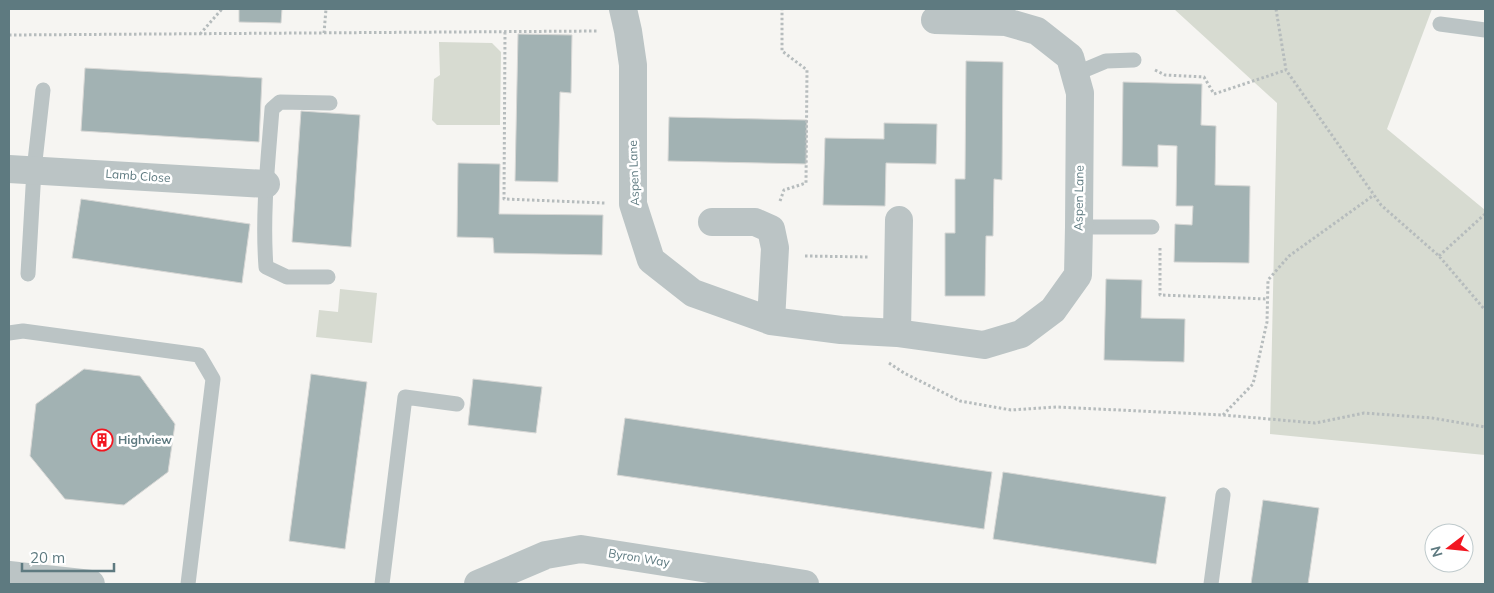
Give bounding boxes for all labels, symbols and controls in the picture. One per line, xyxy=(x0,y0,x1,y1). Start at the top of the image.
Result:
street label: Aspen Lane xyxy=(625,140,642,206)
street label: Aspen Lane xyxy=(1070,165,1087,231)
street label: Lamb Close xyxy=(105,166,171,185)
building icon: Highview xyxy=(90,428,114,452)
place label: Highview xyxy=(118,432,172,447)
north arrow xyxy=(1424,523,1474,573)
scale bar xyxy=(22,540,115,572)
text: N xyxy=(1426,544,1447,559)
street label: Byron Way xyxy=(607,545,671,570)
text: 20 m xyxy=(30,548,65,567)

